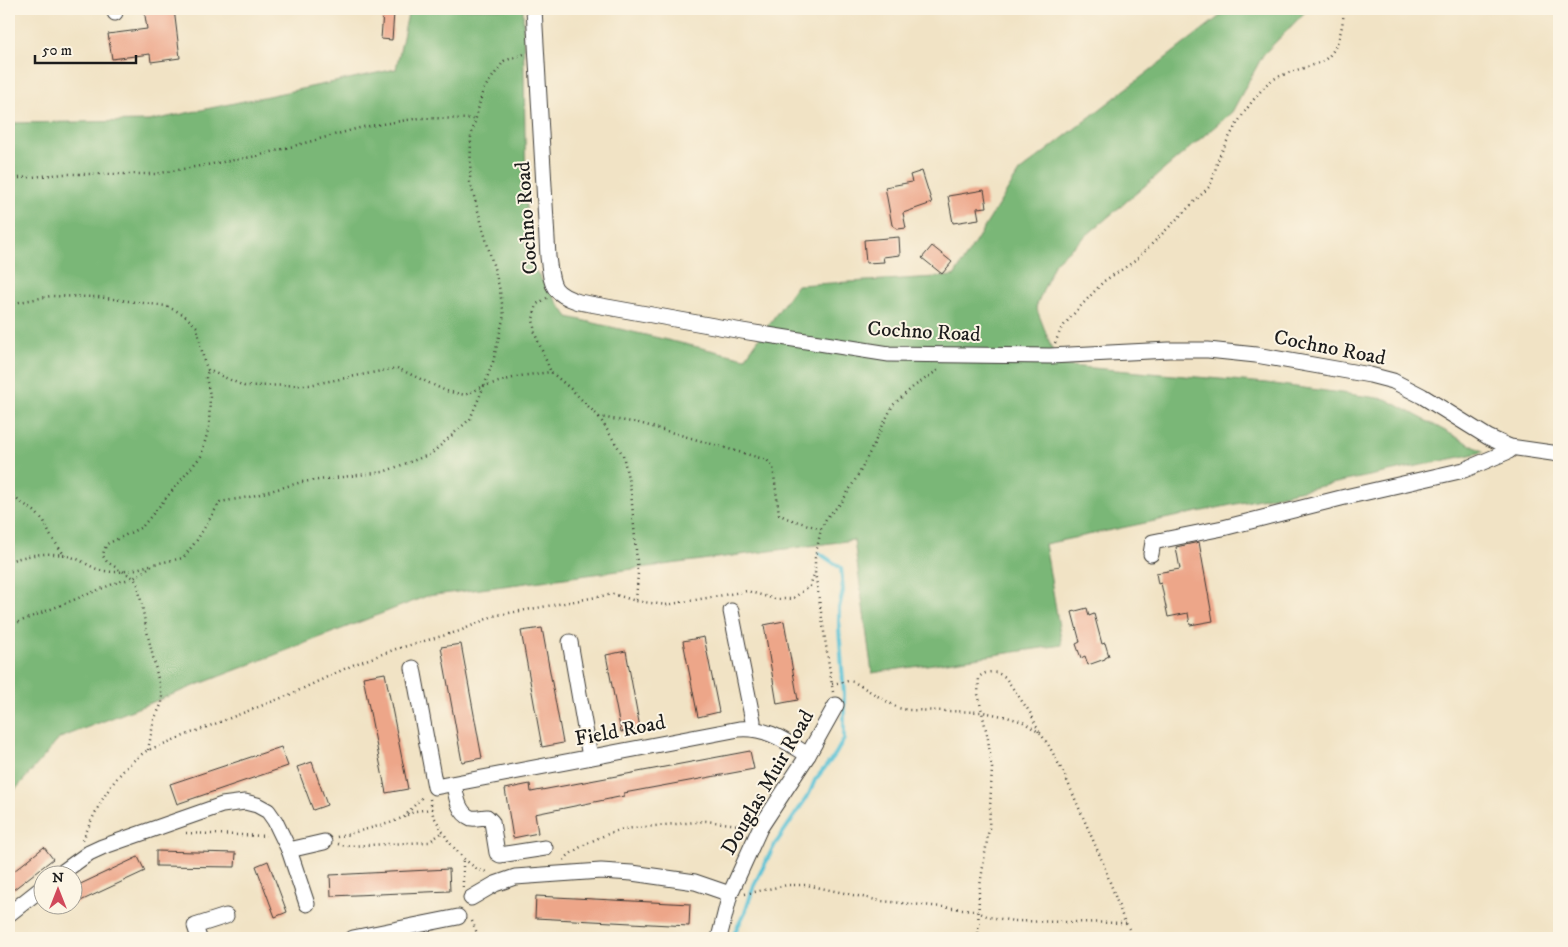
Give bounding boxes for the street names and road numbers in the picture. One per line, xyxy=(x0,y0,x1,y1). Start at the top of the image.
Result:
street label: Cochno Road xyxy=(510,160,544,275)
street label: Cochno Road xyxy=(867,316,982,348)
street label: Cochno Road xyxy=(1272,324,1388,372)
street label: Douglas Muir Road xyxy=(716,705,820,860)
street label: Field Road xyxy=(573,709,668,752)

